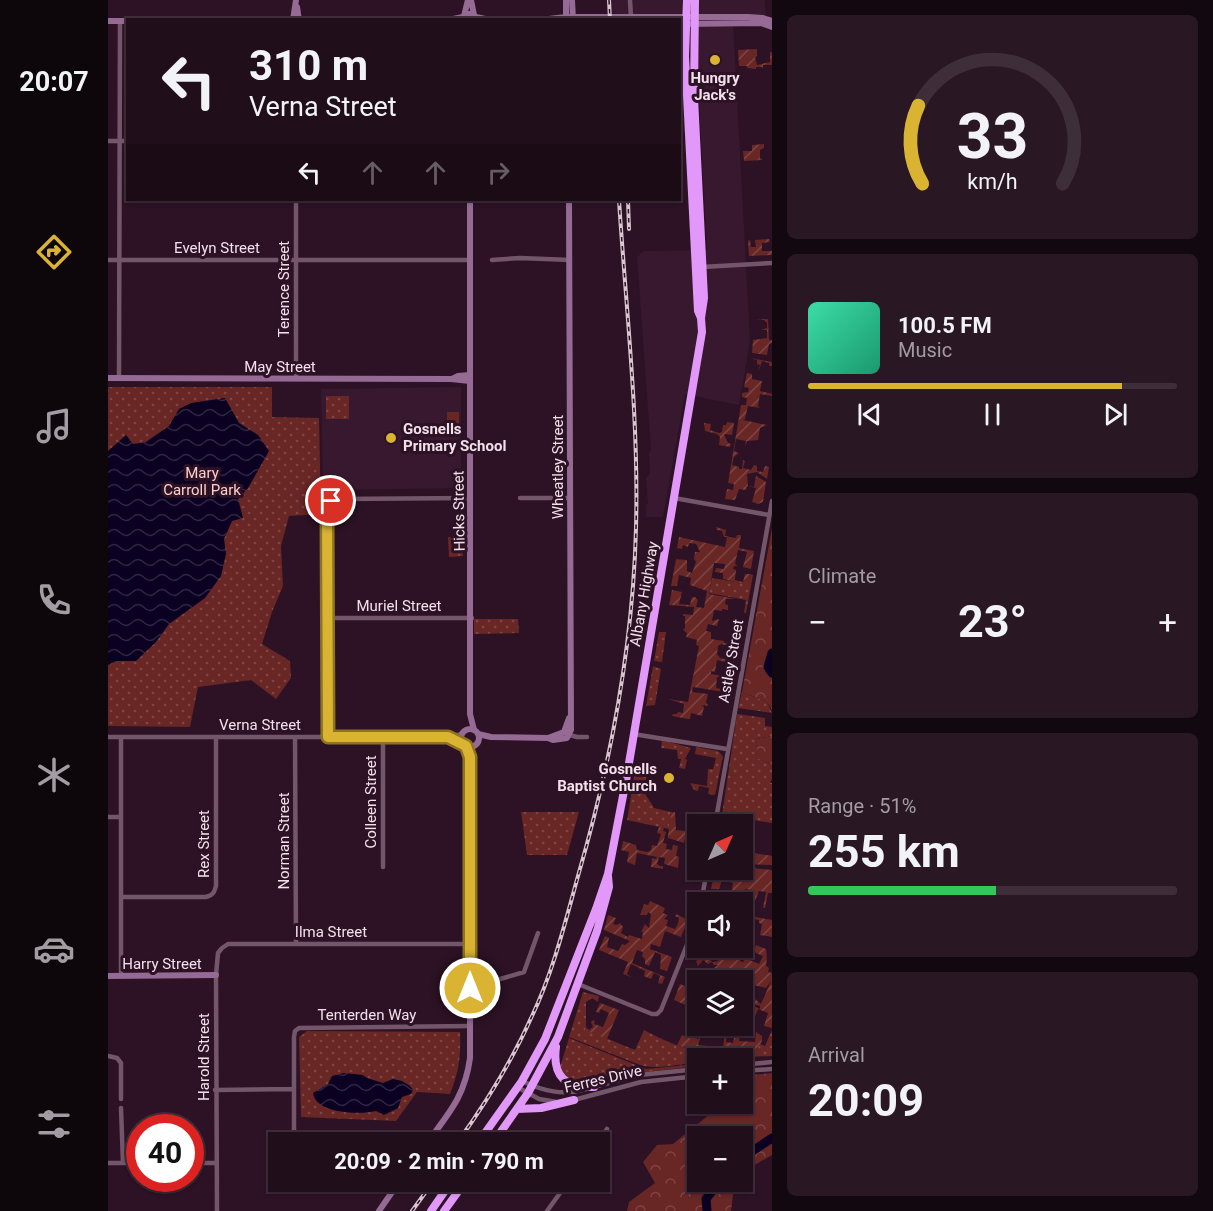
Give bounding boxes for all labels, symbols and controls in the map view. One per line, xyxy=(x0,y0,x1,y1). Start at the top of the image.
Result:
text: 310 m xyxy=(249,41,368,90)
icon: left xyxy=(150,42,228,120)
marker: Hungry Jack's xyxy=(708,53,722,67)
text: 20:07 xyxy=(19,66,89,98)
place label: Hungry Jack's xyxy=(690,69,740,104)
text: Verna Street xyxy=(249,91,397,123)
text: 33 xyxy=(957,100,1028,173)
icon: left xyxy=(293,156,326,189)
icon: ahead xyxy=(356,156,389,189)
icon: ahead xyxy=(419,156,452,189)
icon: right xyxy=(482,156,515,189)
text: km/h xyxy=(967,169,1018,194)
icon: directions xyxy=(33,231,75,273)
street label: Evelyn Street xyxy=(174,239,260,257)
street label: Terence Street xyxy=(275,241,293,337)
text: 100.5 FM xyxy=(898,313,992,338)
text: Music xyxy=(898,338,952,362)
street label: May Street xyxy=(244,358,316,376)
icon: previous xyxy=(853,398,886,431)
icon: pause xyxy=(976,398,1009,431)
icon: next xyxy=(1099,398,1132,431)
icon: music xyxy=(33,405,75,447)
street label: Wheatley Street xyxy=(549,415,567,519)
place label: Gosnells Primary School xyxy=(403,420,506,455)
marker: Gosnells Primary School xyxy=(384,431,398,445)
park label: Mary Carroll Park xyxy=(163,464,241,499)
street label: Hicks Street xyxy=(449,470,469,552)
pin xyxy=(305,475,356,526)
icon: arrive xyxy=(314,484,347,517)
street label: Albany Highway xyxy=(626,540,662,648)
text: Climate xyxy=(808,564,876,588)
icon: phone xyxy=(33,579,75,621)
text: 23° xyxy=(958,595,1027,648)
street label: Muriel Street xyxy=(357,597,442,615)
text: − xyxy=(808,603,827,642)
text: + xyxy=(1158,603,1177,642)
street label: Astley Street xyxy=(715,618,747,704)
street label: Verna Street xyxy=(219,716,301,734)
icon: climate xyxy=(33,754,75,796)
street label: Colleen Street xyxy=(362,755,380,849)
place label: Gosnells Baptist Church xyxy=(557,760,657,795)
marker: Gosnells Baptist Church xyxy=(662,771,676,785)
street label: Norman Street xyxy=(275,792,293,890)
text: Range · 51% xyxy=(808,794,916,818)
street label: Rex Street xyxy=(195,810,213,878)
north arrow xyxy=(687,814,753,880)
map controls xyxy=(687,814,753,1192)
text: 255 km xyxy=(808,825,960,878)
button: sound xyxy=(687,892,753,958)
street label: Ilma Street xyxy=(295,923,367,941)
icon: car xyxy=(33,928,75,970)
street label: Harry Street xyxy=(122,955,202,973)
position arrow xyxy=(438,956,502,1020)
button: layers xyxy=(687,970,753,1036)
street label: Tenterden Way xyxy=(318,1006,416,1024)
street label: Harold Street xyxy=(195,1013,213,1101)
text: Arrival xyxy=(808,1043,865,1067)
button: + xyxy=(687,1048,753,1114)
street label: Ferres Drive xyxy=(562,1061,644,1097)
text: 20:09 xyxy=(808,1074,924,1127)
icon: filters xyxy=(33,1103,75,1145)
speed limit sign: 40 xyxy=(126,1114,204,1192)
button: − xyxy=(687,1126,753,1192)
text: 20:09 · 2 min · 790 m xyxy=(334,1149,544,1174)

